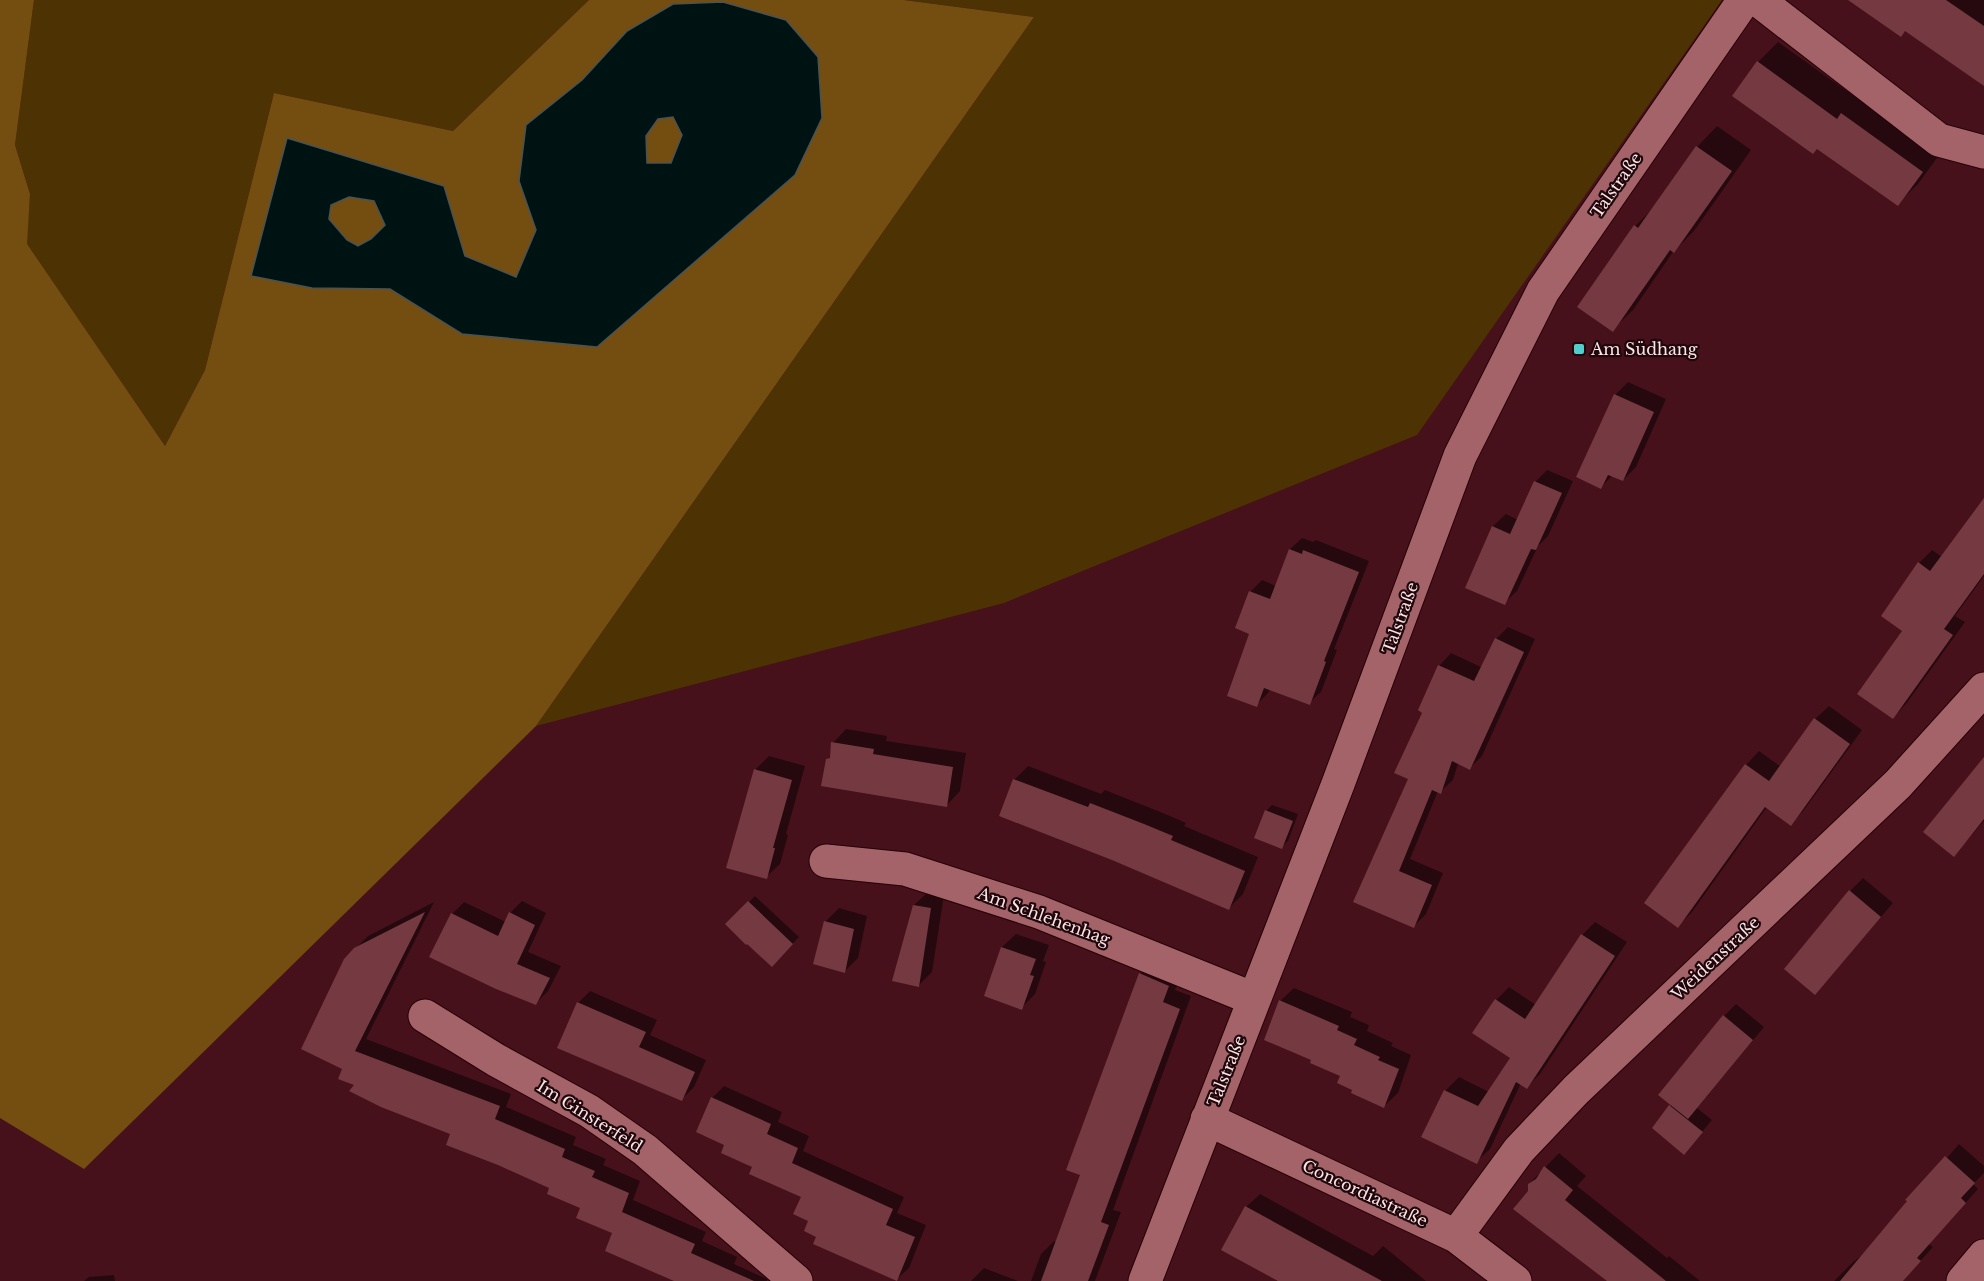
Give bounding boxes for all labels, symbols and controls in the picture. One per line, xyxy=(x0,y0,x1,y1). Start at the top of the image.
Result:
street label: Talstraße xyxy=(1586,148,1646,222)
place label: Am Südhang xyxy=(1590,339,1698,359)
marker: Am Südhang xyxy=(1572,342,1586,356)
street label: Talstraße xyxy=(1378,579,1422,657)
street label: Am Schlehenhag xyxy=(974,882,1113,949)
street label: Weidenstraße xyxy=(1666,912,1763,1005)
street label: Talstraße xyxy=(1203,1032,1249,1110)
street label: Im Ginsterfeld xyxy=(534,1076,647,1157)
street label: Concordiastraße xyxy=(1299,1155,1431,1231)

